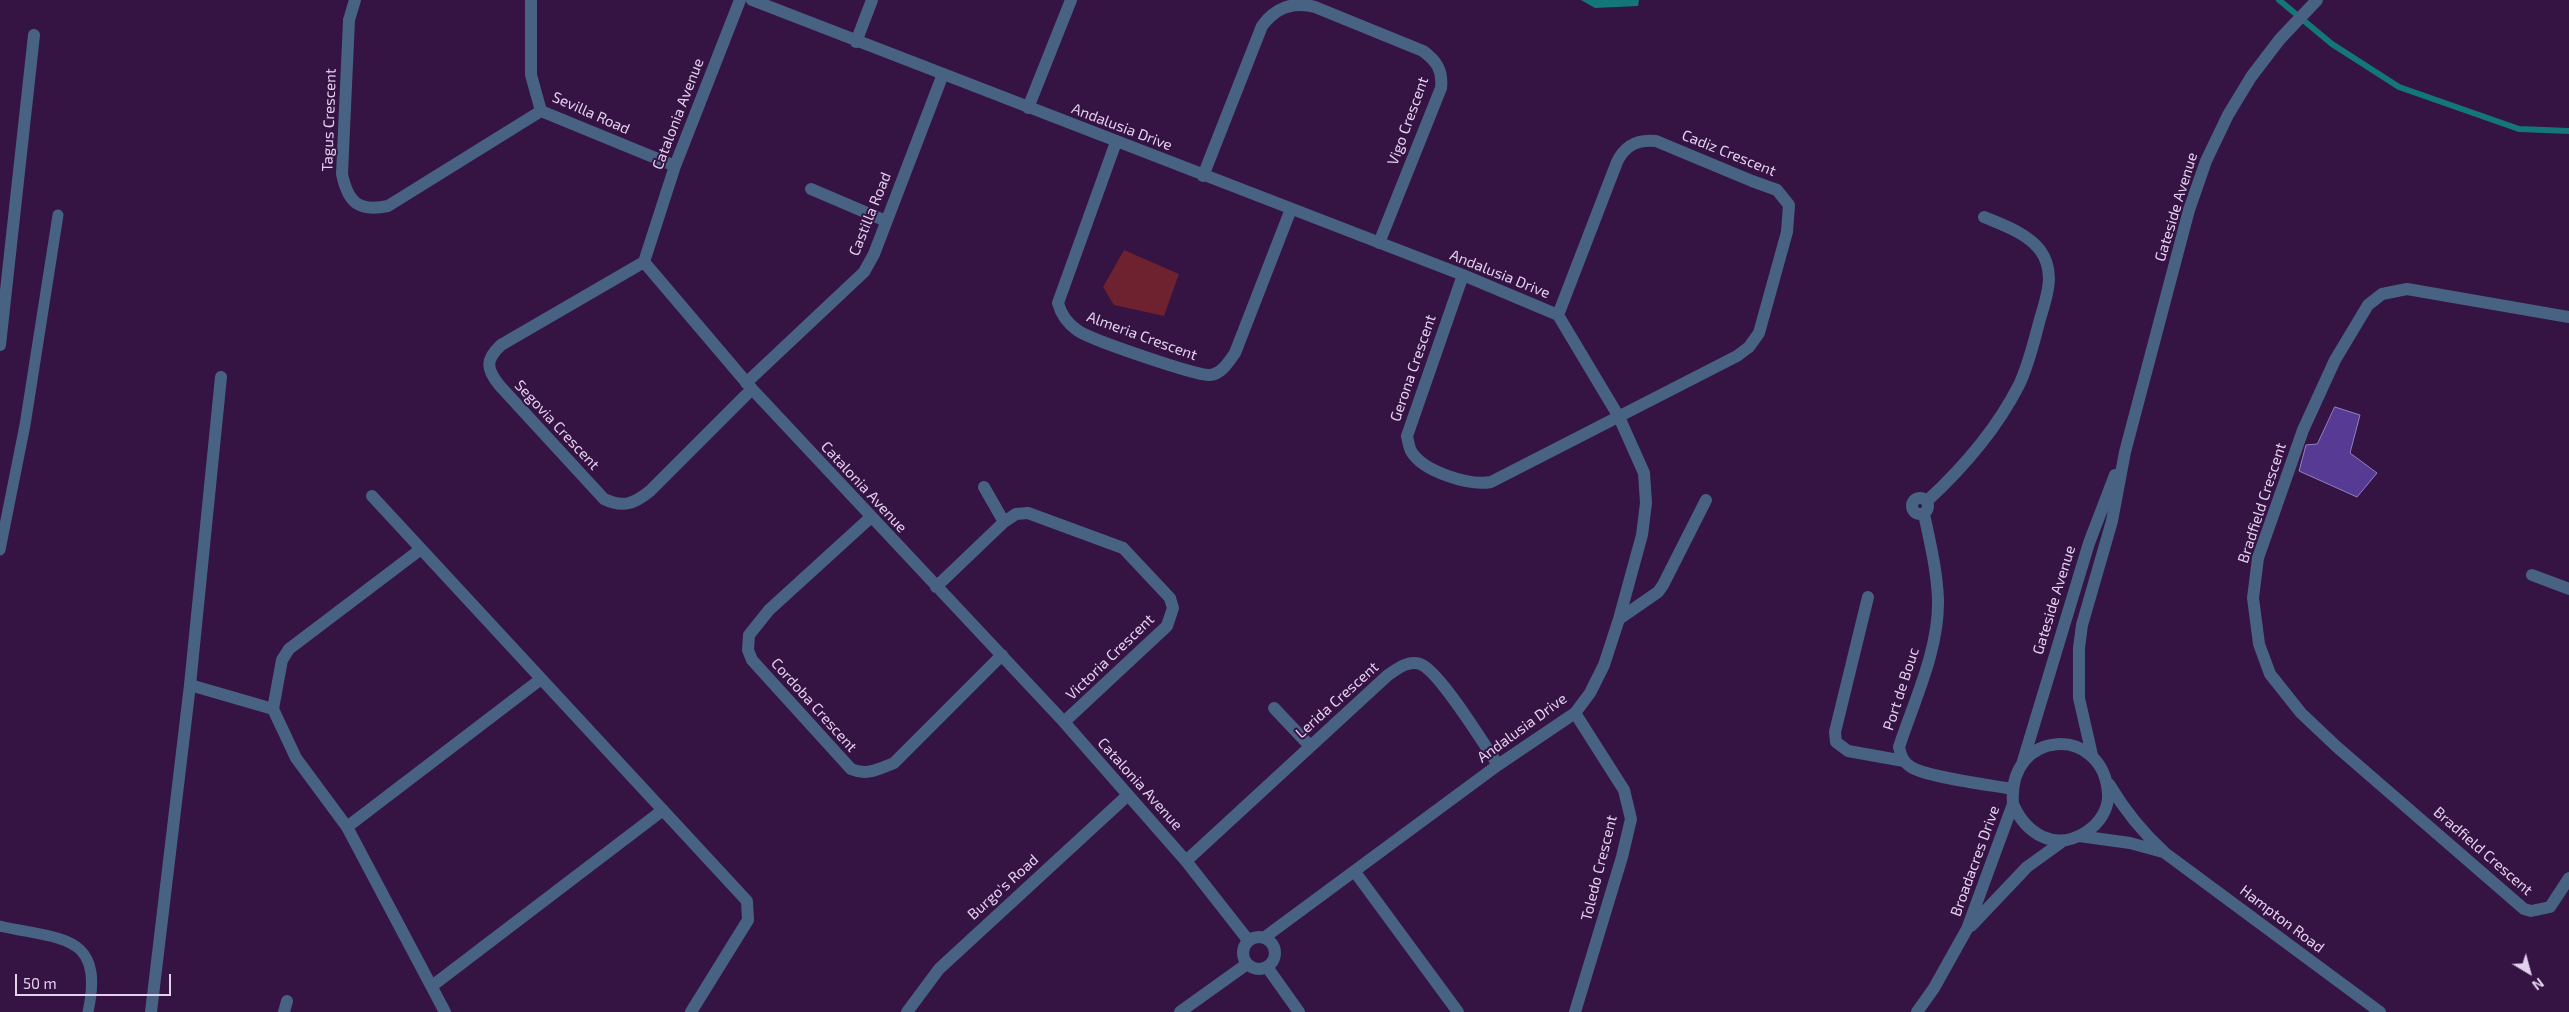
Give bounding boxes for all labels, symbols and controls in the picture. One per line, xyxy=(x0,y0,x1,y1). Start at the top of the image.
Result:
street label: Catalonia Avenue xyxy=(648,56,708,172)
street label: Tagus Crescent xyxy=(318,68,340,172)
street label: Vigo Crescent xyxy=(1384,74,1432,168)
street label: Sevilla Road xyxy=(549,88,633,138)
street label: Andalusia Drive xyxy=(1069,100,1175,154)
street label: Cadiz Crescent xyxy=(1679,126,1779,180)
street label: Gateside Avenue xyxy=(2151,150,2201,264)
street label: Castilla Road xyxy=(845,169,895,259)
street label: Andalusia Drive xyxy=(1447,246,1553,302)
street label: Almeria Crescent xyxy=(1084,308,1200,364)
street label: Gerona Crescent xyxy=(1386,312,1440,424)
street label: Segovia Crescent xyxy=(511,376,603,474)
street label: Catalonia Avenue xyxy=(817,438,911,536)
street label: Bradfield Crescent xyxy=(2234,441,2290,565)
street label: Gateside Avenue xyxy=(2029,543,2079,657)
street label: Victoria Crescent xyxy=(1062,610,1158,704)
street label: Port de Bouc xyxy=(1879,645,1923,733)
street label: Cordoba Crescent xyxy=(767,654,861,756)
street label: Lerida Crescent xyxy=(1292,658,1382,742)
street label: Andalusia Drive xyxy=(1474,689,1570,767)
street label: Catalonia Avenue xyxy=(1094,734,1186,834)
street label: Broadacres Drive xyxy=(1947,803,2003,919)
street label: Bradfield Crescent xyxy=(2430,803,2536,899)
street label: Toledo Crescent xyxy=(1577,813,1621,923)
street label: Burgo's Road xyxy=(964,851,1042,923)
street label: Hampton Road xyxy=(2236,881,2328,957)
north arrow xyxy=(2504,947,2554,997)
scale bar xyxy=(18,964,174,996)
text: 50 m xyxy=(23,974,57,992)
text: N xyxy=(2529,975,2547,994)

